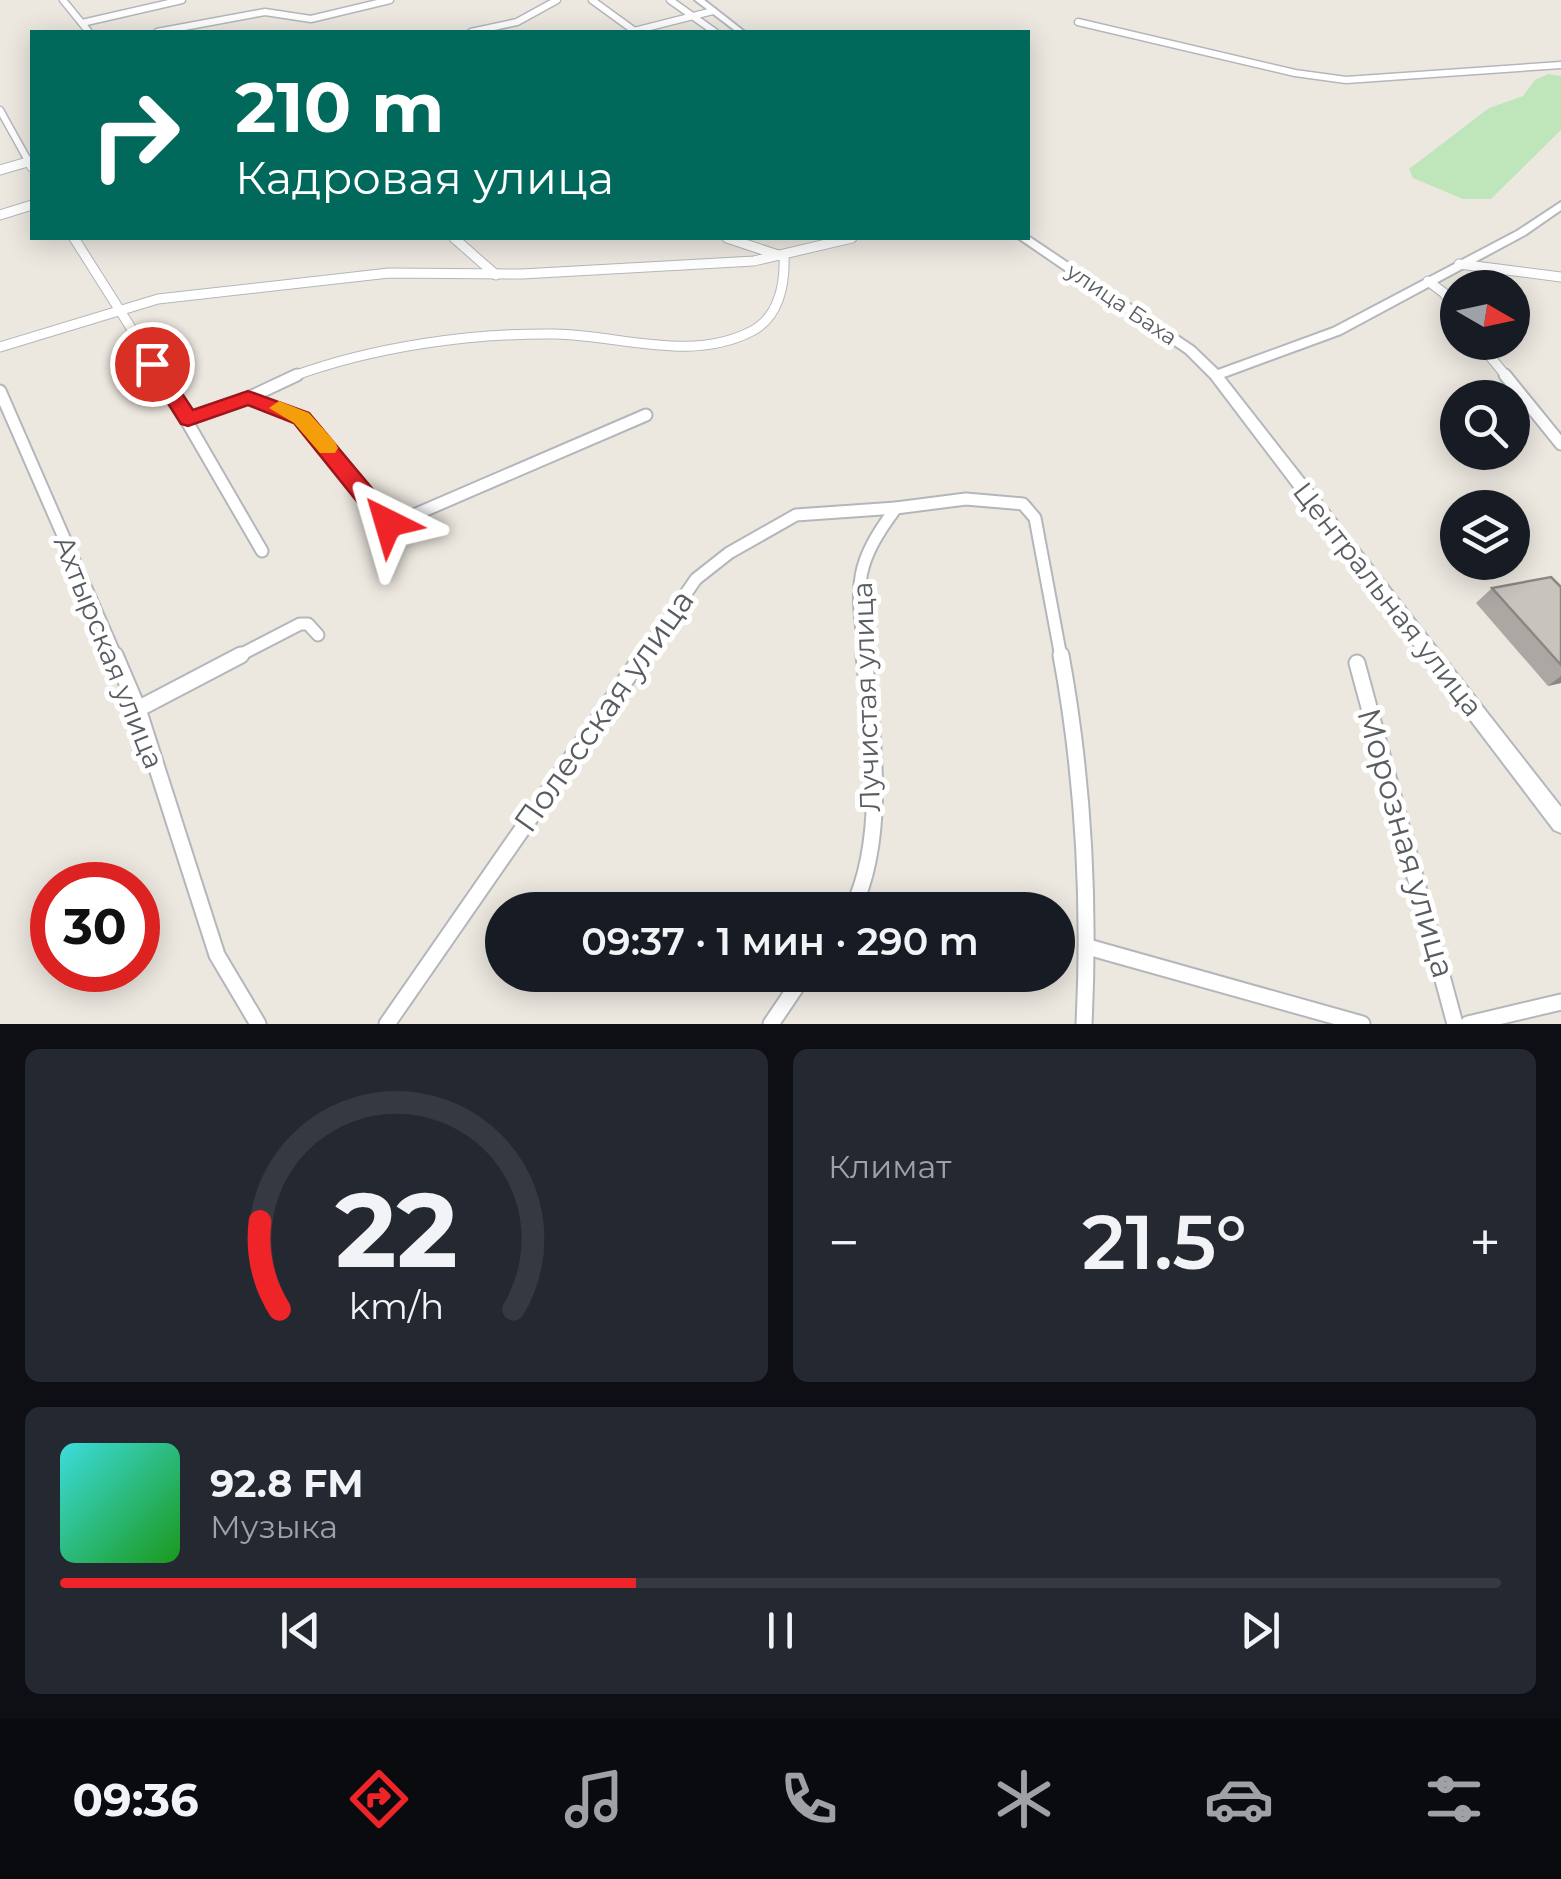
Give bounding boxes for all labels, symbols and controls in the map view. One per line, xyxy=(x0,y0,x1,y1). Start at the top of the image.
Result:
text: 210 m xyxy=(235,64,445,150)
icon: right xyxy=(70,70,200,200)
text: Кадровая улица xyxy=(235,150,614,205)
street label: улица Баха xyxy=(1061,257,1182,351)
north arrow xyxy=(1440,270,1530,360)
map controls xyxy=(1440,270,1530,580)
pin xyxy=(110,322,195,407)
icon: arrive xyxy=(125,337,180,392)
button: search xyxy=(1440,380,1530,470)
position arrow xyxy=(336,471,440,575)
street label: Центральная улица xyxy=(1286,475,1490,723)
button: layers xyxy=(1440,490,1530,580)
street label: Ахтырская улица xyxy=(47,530,171,774)
street label: Лучистая улица xyxy=(845,581,887,813)
street label: Полесская улица xyxy=(505,582,702,839)
street label: Морозная улица xyxy=(1349,704,1464,982)
speed limit sign: 30 xyxy=(30,862,160,992)
text: 09:37 · 1 мин · 290 m xyxy=(581,918,979,965)
text: Климат xyxy=(828,1147,951,1186)
text: 22 xyxy=(335,1166,458,1293)
text: 21.5° xyxy=(1082,1196,1247,1288)
text: − xyxy=(828,1209,860,1276)
text: + xyxy=(1469,1209,1501,1276)
text: km/h xyxy=(349,1284,444,1328)
text: 92.8 FM xyxy=(210,1460,364,1507)
text: Музыка xyxy=(210,1507,338,1546)
icon: previous xyxy=(273,1603,328,1658)
icon: pause xyxy=(753,1603,808,1658)
icon: next xyxy=(1233,1603,1288,1658)
icon: directions xyxy=(344,1764,414,1834)
icon: music xyxy=(559,1764,629,1834)
icon: phone xyxy=(774,1764,844,1834)
icon: climate xyxy=(989,1764,1059,1834)
icon: car xyxy=(1204,1764,1274,1834)
icon: filters xyxy=(1419,1764,1489,1834)
text: 09:36 xyxy=(72,1772,199,1827)

